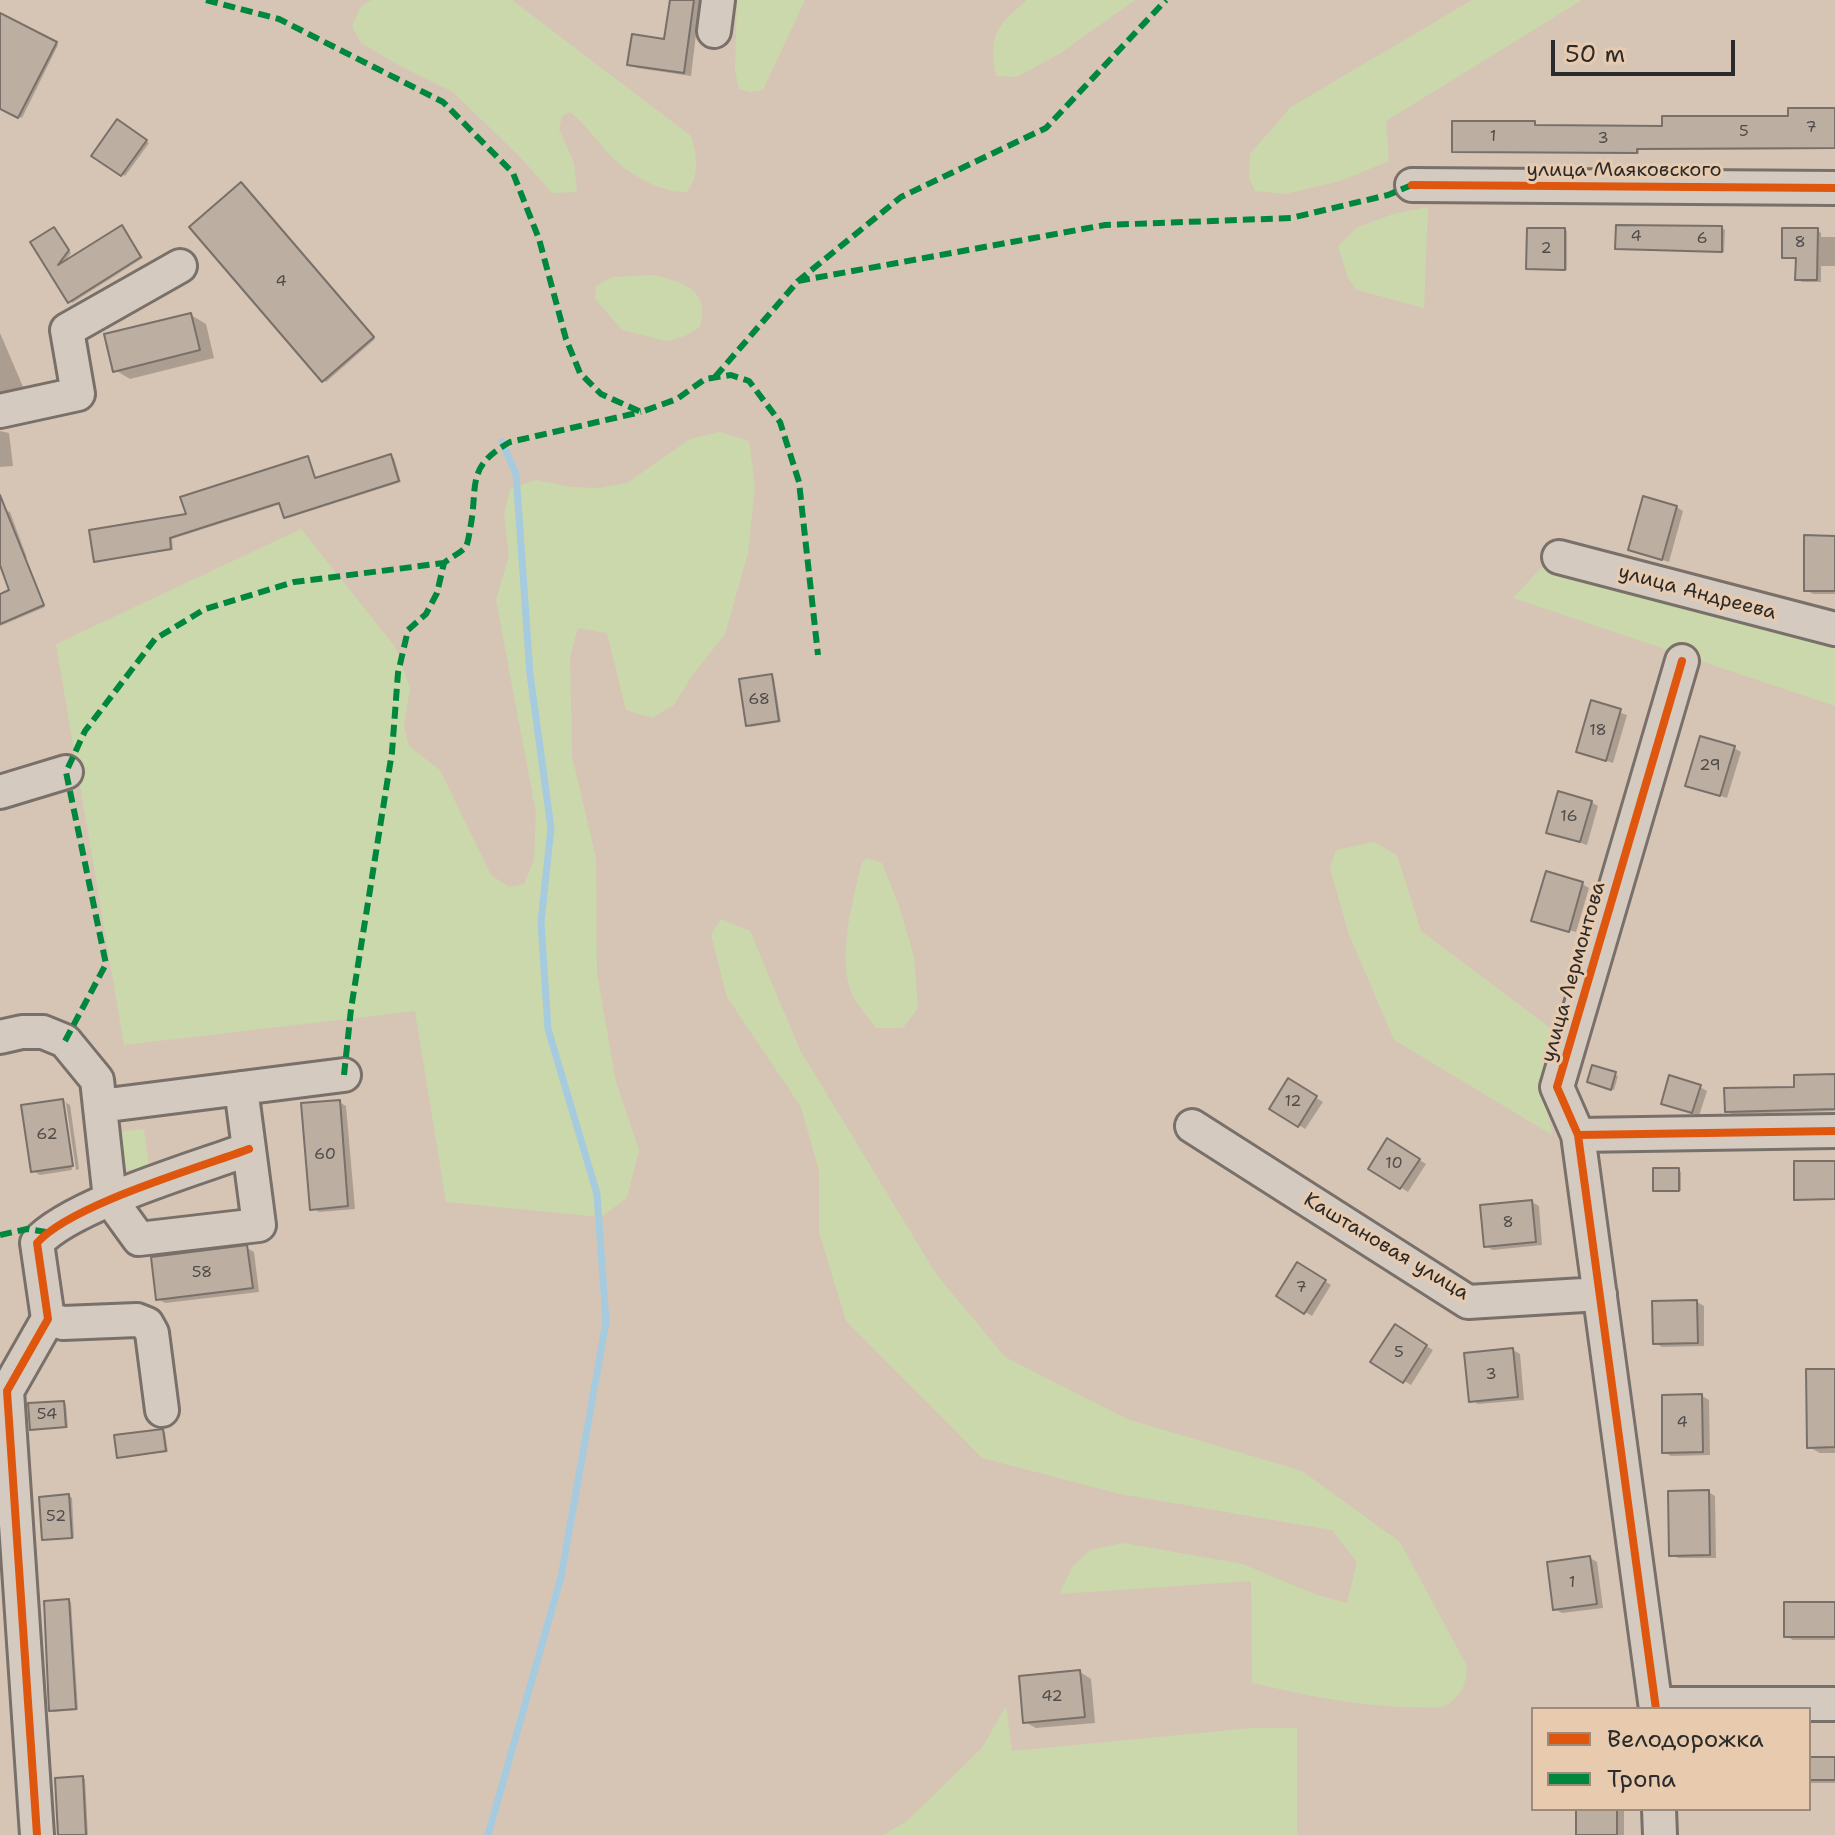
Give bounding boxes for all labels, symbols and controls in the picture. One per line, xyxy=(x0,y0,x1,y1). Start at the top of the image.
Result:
scale bar xyxy=(1555,24,1739,74)
text: 50 m xyxy=(1565,38,1625,70)
house number: 7 xyxy=(1805,118,1817,138)
house number: 5 xyxy=(1739,122,1749,142)
house number: 1 xyxy=(1490,127,1496,147)
house number: 3 xyxy=(1597,129,1609,149)
street label: улица Маяковского xyxy=(1527,159,1721,183)
house number: 4 xyxy=(1630,227,1642,247)
house number: 6 xyxy=(1696,229,1708,249)
house number: 8 xyxy=(1794,233,1806,253)
house number: 2 xyxy=(1540,239,1552,259)
house number: 4 xyxy=(275,272,287,292)
street label: улица Андреева xyxy=(1615,560,1779,626)
house number: 68 xyxy=(748,690,770,710)
house number: 18 xyxy=(1589,721,1607,741)
house number: 29 xyxy=(1699,756,1721,776)
house number: 16 xyxy=(1560,807,1578,827)
street label: улица Лермонтова xyxy=(1537,879,1611,1065)
house number: 12 xyxy=(1284,1092,1302,1112)
house number: 62 xyxy=(36,1125,58,1145)
house number: 60 xyxy=(314,1145,336,1165)
house number: 10 xyxy=(1385,1154,1403,1174)
street label: Каштановая улица xyxy=(1299,1188,1473,1306)
house number: 8 xyxy=(1502,1213,1514,1233)
house number: 58 xyxy=(192,1263,212,1283)
house number: 7 xyxy=(1295,1278,1307,1298)
house number: 5 xyxy=(1394,1343,1404,1363)
house number: 3 xyxy=(1485,1365,1497,1385)
house number: 54 xyxy=(37,1405,57,1425)
house number: 4 xyxy=(1676,1413,1688,1433)
house number: 52 xyxy=(46,1507,66,1527)
house number: 1 xyxy=(1569,1573,1575,1593)
house number: 42 xyxy=(1041,1687,1063,1707)
legend xyxy=(1531,1707,1811,1811)
text: Велодорожка xyxy=(1607,1723,1764,1755)
text: Тропа xyxy=(1607,1763,1676,1795)

